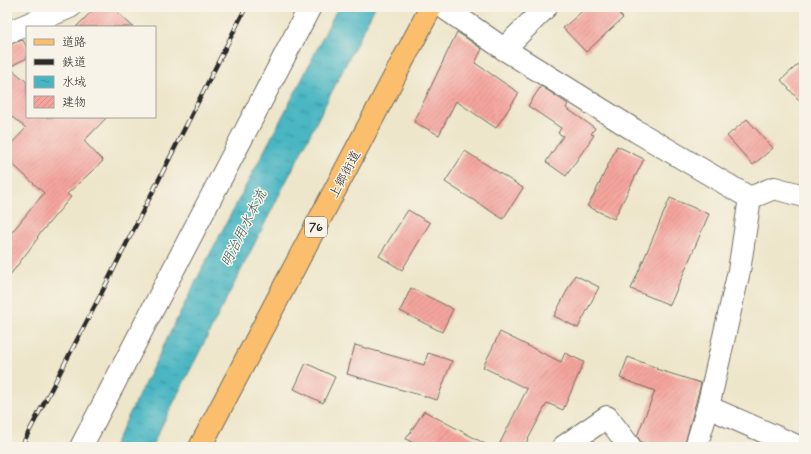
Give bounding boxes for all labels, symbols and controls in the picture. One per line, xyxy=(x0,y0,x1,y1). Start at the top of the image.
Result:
legend xyxy=(26,26,156,118)
text: 道路 xyxy=(62,35,86,51)
text: 鉄道 xyxy=(62,55,86,71)
text: 水域 xyxy=(62,75,86,91)
text: 建物 xyxy=(62,95,86,111)
street label: 上郷街道 xyxy=(326,148,365,202)
water label: 明治用水本流 xyxy=(217,186,271,270)
road number: 76 xyxy=(305,217,327,237)

